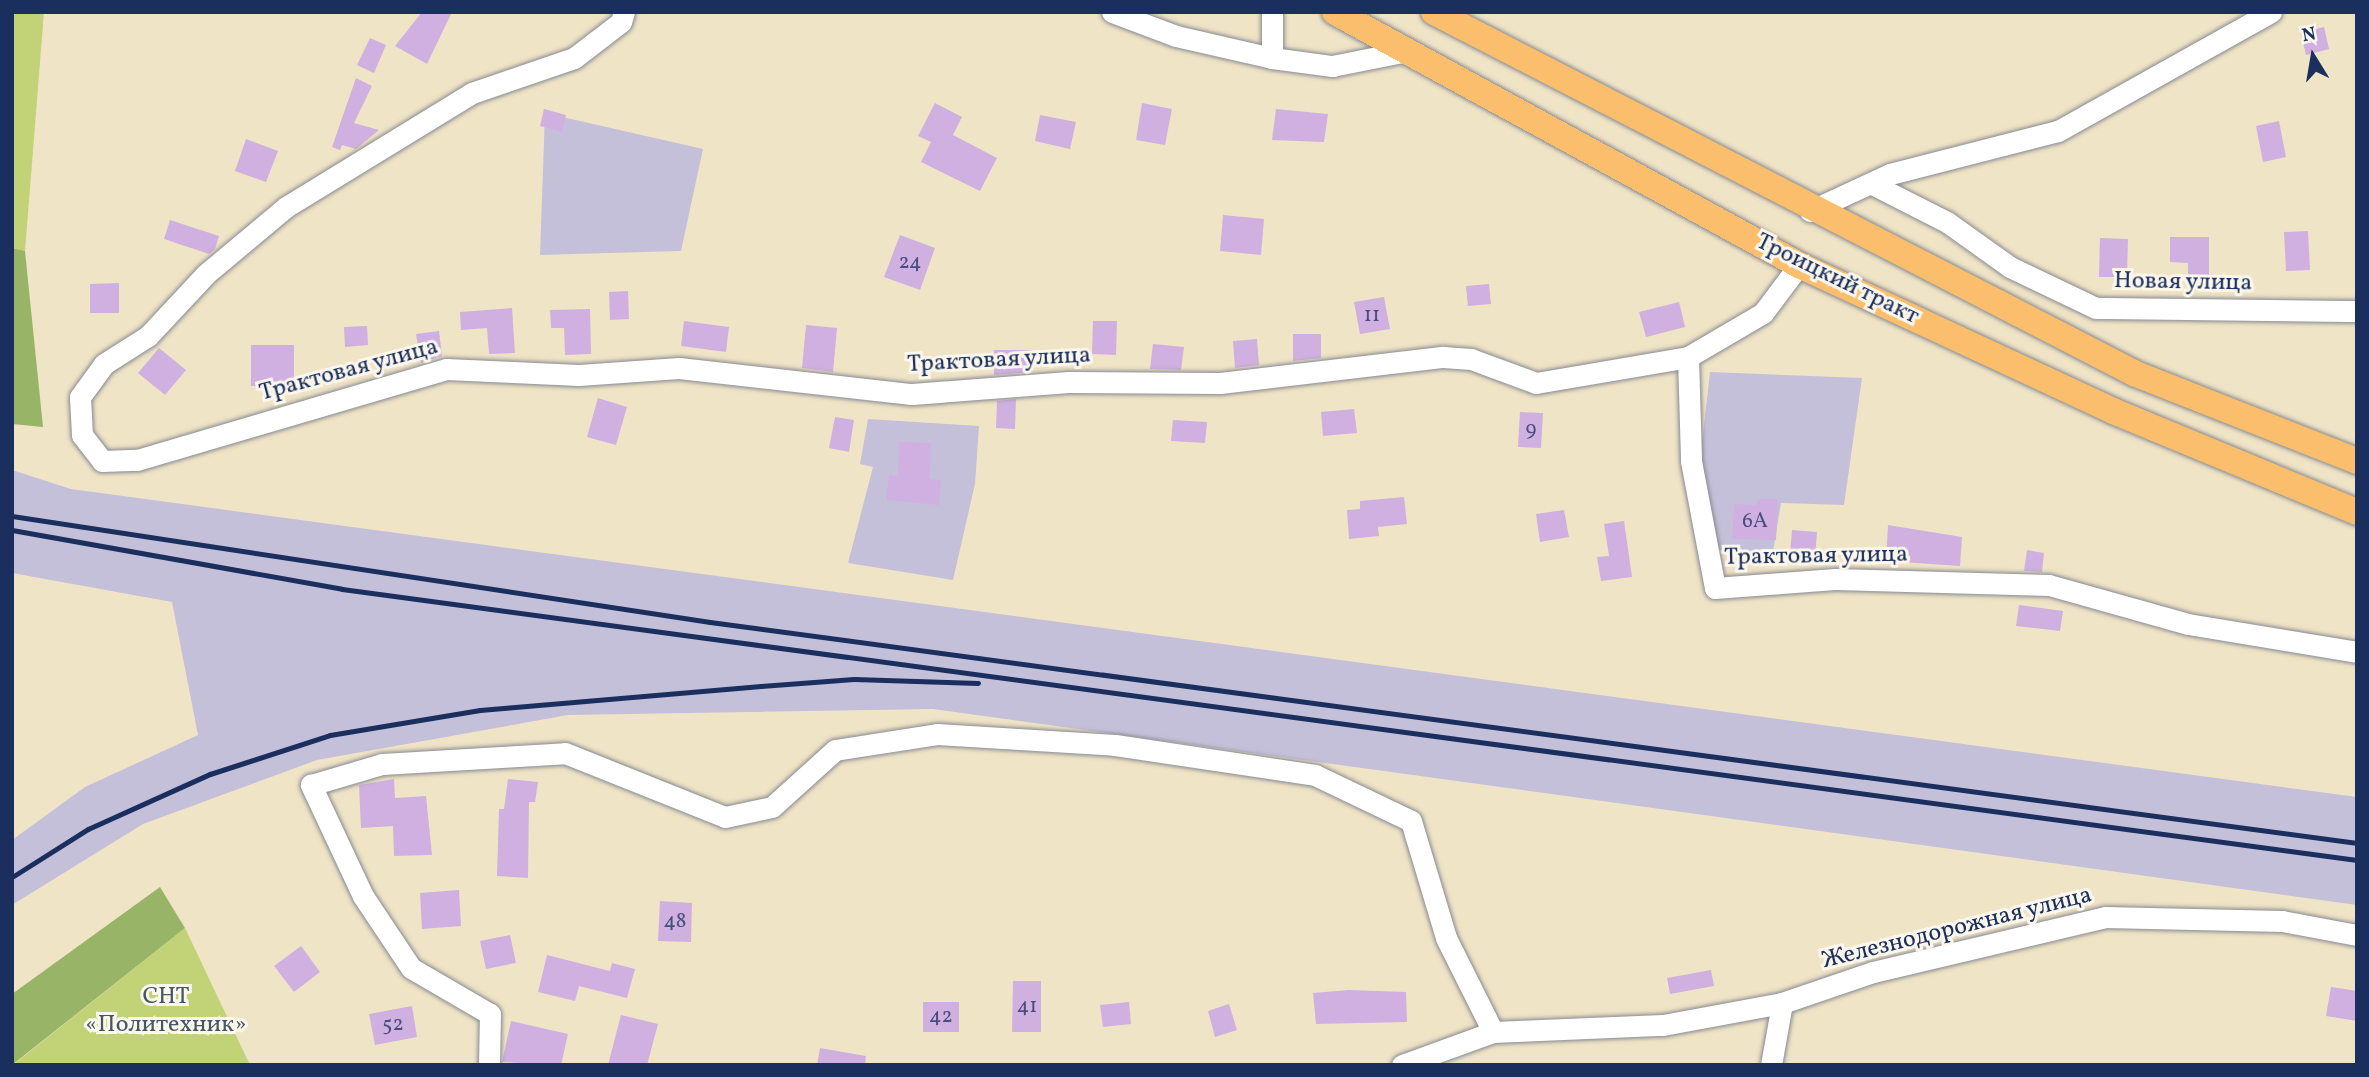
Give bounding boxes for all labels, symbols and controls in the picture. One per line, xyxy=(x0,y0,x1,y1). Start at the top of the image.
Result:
north arrow xyxy=(2278,21,2348,91)
text: N xyxy=(2300,21,2318,49)
street label: Троицкий тракт xyxy=(1750,228,1924,332)
house number: 24 xyxy=(898,250,922,276)
street label: Новая улица xyxy=(2113,267,2253,299)
house number: 11 xyxy=(1364,303,1380,329)
street label: Трактовая улица xyxy=(256,333,442,409)
street label: Трактовая улица xyxy=(906,342,1092,380)
house number: 9 xyxy=(1526,417,1536,443)
house number: 6А xyxy=(1742,509,1768,535)
street label: Трактовая улица xyxy=(1723,541,1909,573)
street label: Железнодорожная улица xyxy=(1819,881,2095,977)
house number: 48 xyxy=(664,909,686,935)
park label: СНТ «Политехник» xyxy=(86,984,246,1040)
house number: 41 xyxy=(1017,994,1037,1020)
house number: 42 xyxy=(929,1004,953,1030)
house number: 52 xyxy=(382,1012,404,1038)

